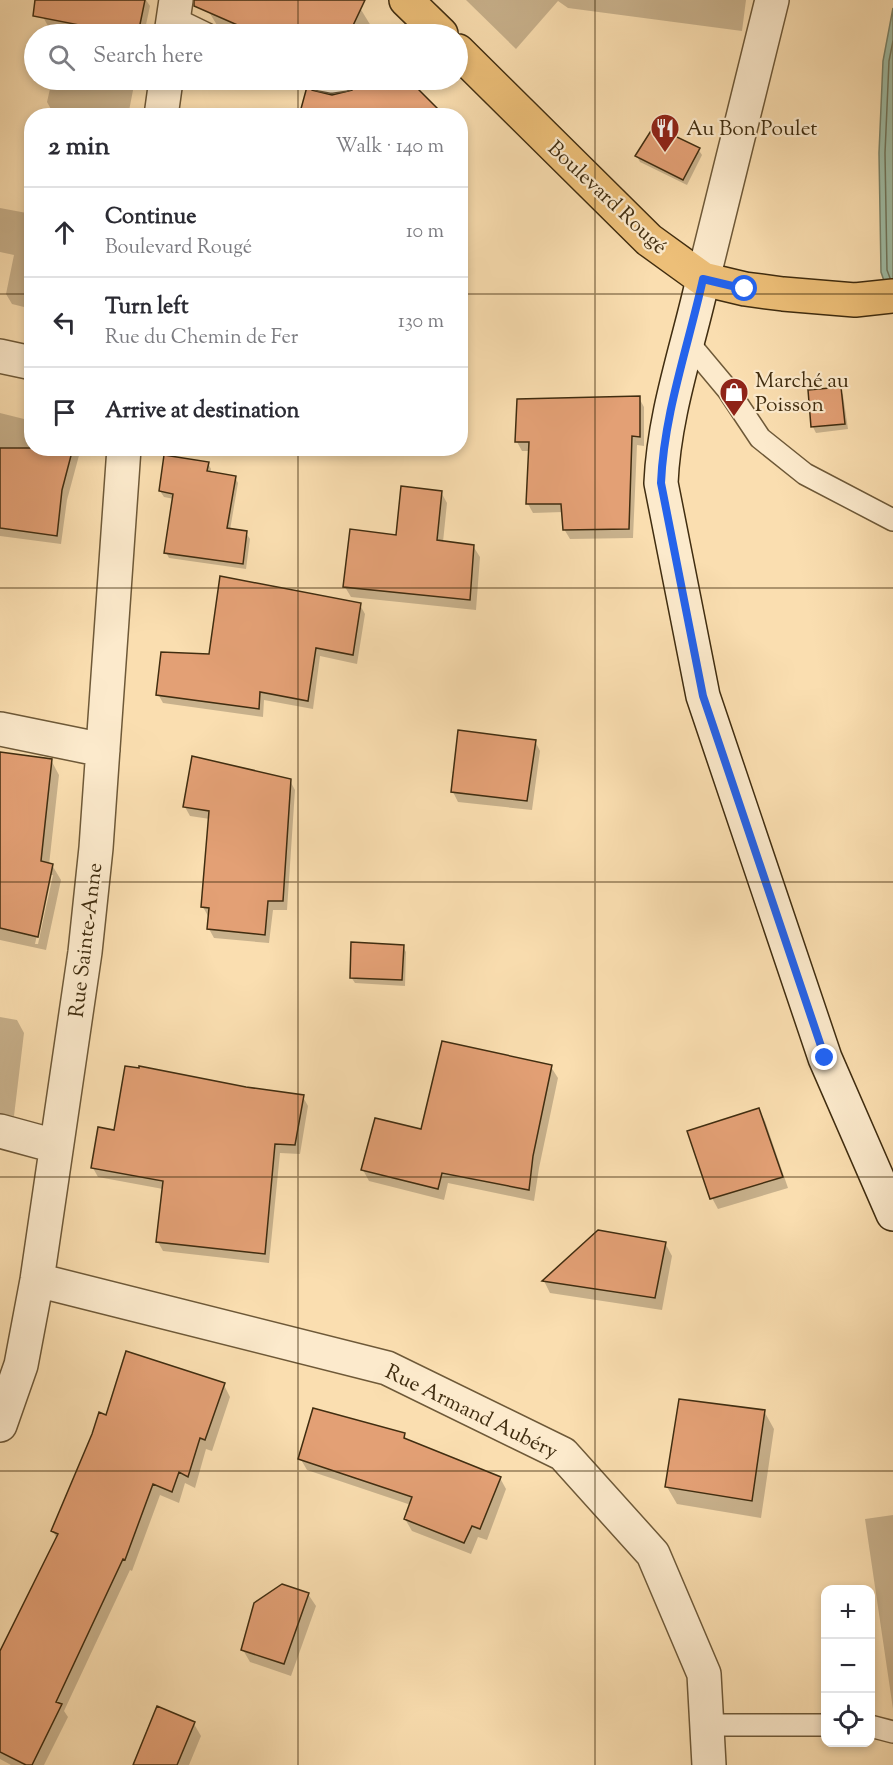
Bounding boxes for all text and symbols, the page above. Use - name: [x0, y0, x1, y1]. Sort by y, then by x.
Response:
- search box: [24, 24, 468, 90]
- icon: search: [45, 41, 78, 74]
- text: Search here: [93, 41, 203, 73]
- restaurant icon: Au Bon Poulet: [649, 112, 681, 154]
- place label: Au Bon Poulet: [686, 115, 818, 145]
- text: 2 min: [48, 129, 110, 166]
- text: Walk · 140 m: [335, 133, 444, 162]
- street label: Boulevard Rougé: [540, 135, 673, 262]
- text: Continue: [105, 202, 196, 234]
- icon: ahead: [48, 216, 81, 249]
- text: 10 m: [406, 218, 444, 247]
- text: Boulevard Rougé: [105, 234, 252, 263]
- route start: [731, 275, 757, 301]
- text: Turn left: [105, 292, 188, 324]
- icon: left: [48, 306, 81, 339]
- text: 130 m: [398, 308, 444, 337]
- text: Rue du Chemin de Fer: [105, 324, 298, 353]
- place label: Marché au Poisson: [755, 367, 849, 421]
- shop icon: Marché au Poisson: [718, 376, 750, 418]
- icon: arrive: [48, 396, 81, 429]
- text: Arrive at destination: [105, 396, 300, 428]
- street label: Rue Sainte-Anne: [63, 861, 111, 1019]
- route end: [811, 1044, 837, 1070]
- street label: Rue Armand Aubéry: [380, 1358, 563, 1468]
- map controls: [821, 1585, 875, 1747]
- button: +: [821, 1585, 875, 1639]
- button: −: [821, 1639, 875, 1693]
- button: locate: [821, 1693, 875, 1747]

